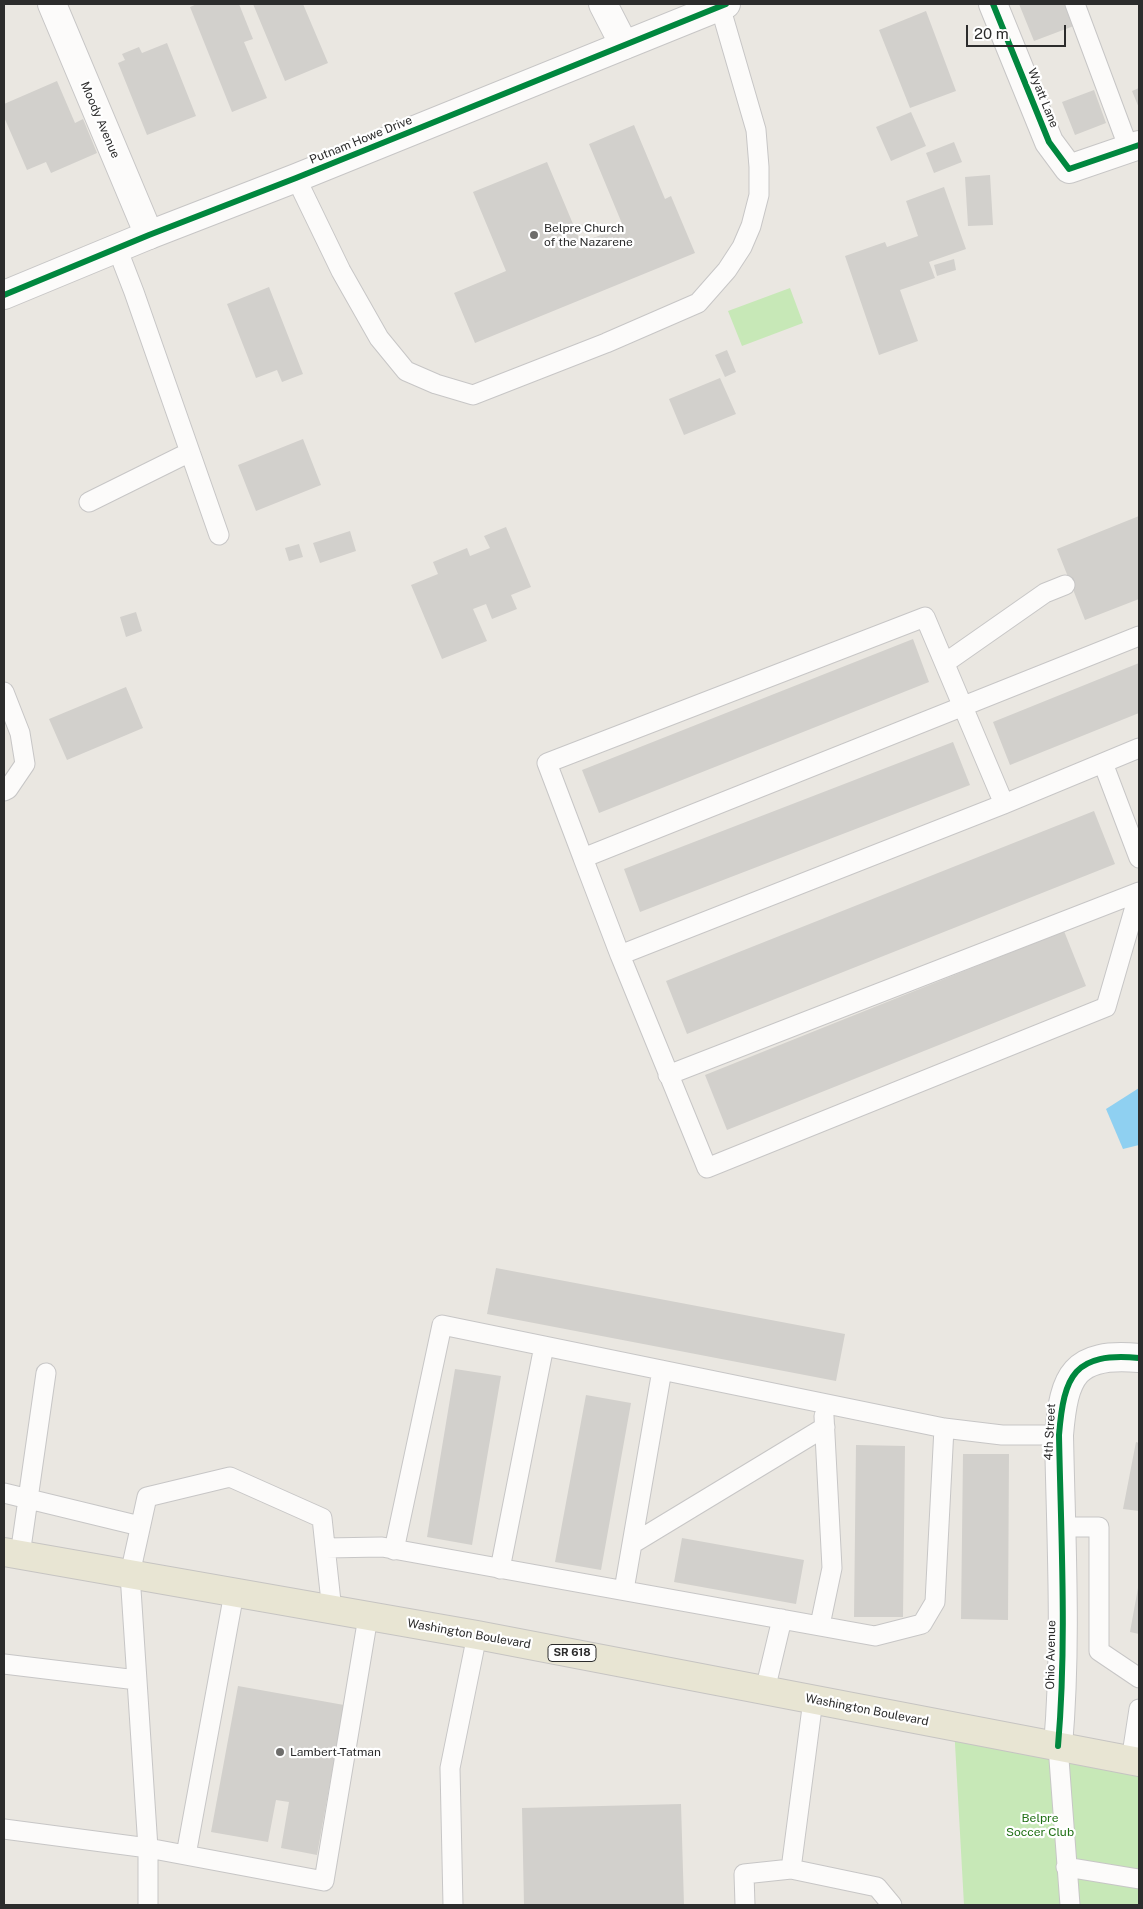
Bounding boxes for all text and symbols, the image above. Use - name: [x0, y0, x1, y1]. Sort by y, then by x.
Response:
- scale bar: [968, 15, 1068, 47]
- text: 20 m: [974, 25, 1009, 42]
- street label: Wyatt Lane: [1025, 66, 1061, 130]
- street label: Moody Avenue: [77, 80, 123, 160]
- street label: Putnam Howe Drive: [308, 113, 414, 167]
- place label: Belpre Church of the Nazarene: [544, 221, 633, 249]
- marker: Belpre Church of the Nazarene: [528, 229, 540, 241]
- street label: 4th Street: [1041, 1403, 1059, 1461]
- street label: Washington Boulevard: [406, 1616, 532, 1652]
- street label: Ohio Avenue: [1043, 1620, 1059, 1690]
- road number: SR 618: [548, 1645, 596, 1662]
- street label: Washington Boulevard: [804, 1691, 930, 1729]
- place label: Lambert-Tatman: [290, 1745, 381, 1759]
- marker: Lambert-Tatman: [274, 1746, 286, 1758]
- park label: Belpre Soccer Club: [1006, 1811, 1074, 1839]

